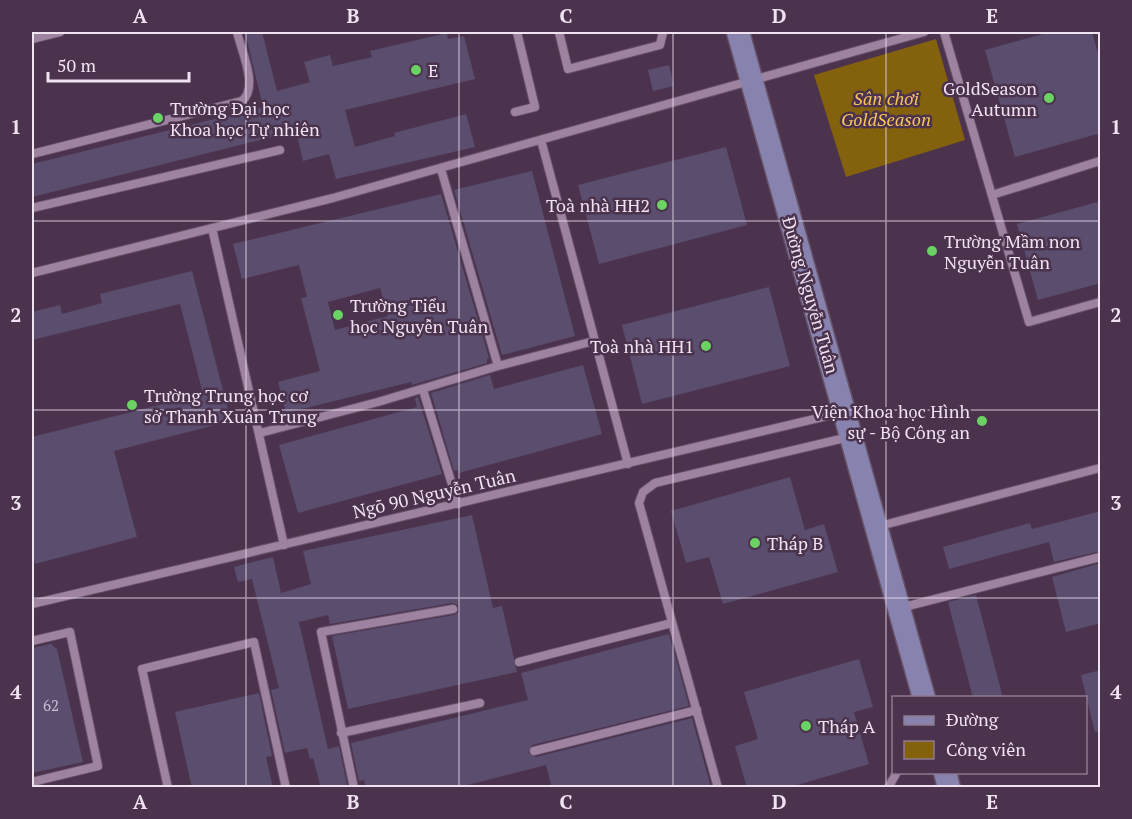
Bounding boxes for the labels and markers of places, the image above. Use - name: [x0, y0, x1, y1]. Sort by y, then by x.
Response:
- place label: E: [428, 58, 438, 82]
- marker: E: [409, 63, 423, 77]
- place label: GoldSeason Autumn: [943, 76, 1037, 121]
- marker: GoldSeason Autumn: [1042, 91, 1056, 105]
- place label: Trường Đại học Khoa học Tự nhiên: [170, 96, 320, 141]
- marker: Trường Đại học Khoa học Tự nhiên: [151, 111, 165, 125]
- place label: Toà nhà HH2: [546, 193, 650, 217]
- marker: Toà nhà HH2: [655, 198, 669, 212]
- place label: Trường Mầm non Nguyễn Tuân: [944, 229, 1080, 274]
- marker: Trường Mầm non Nguyễn Tuân: [925, 244, 939, 258]
- place label: Trường Tiểu học Nguyễn Tuân: [350, 293, 488, 338]
- marker: Trường Tiểu học Nguyễn Tuân: [331, 308, 345, 322]
- place label: Toà nhà HH1: [590, 334, 694, 358]
- marker: Toà nhà HH1: [699, 339, 713, 353]
- place label: Trường Trung học cơ sở Thanh Xuân Trung: [144, 383, 317, 428]
- marker: Trường Trung học cơ sở Thanh Xuân Trung: [125, 398, 139, 412]
- place label: Viện Khoa học Hình sự - Bộ Công an: [811, 399, 970, 444]
- marker: Viện Khoa học Hình sự - Bộ Công an: [975, 414, 989, 428]
- place label: Tháp B: [767, 531, 823, 555]
- marker: Tháp B: [748, 536, 762, 550]
- place label: Tháp A: [818, 714, 876, 738]
- marker: Tháp A: [799, 719, 813, 733]

